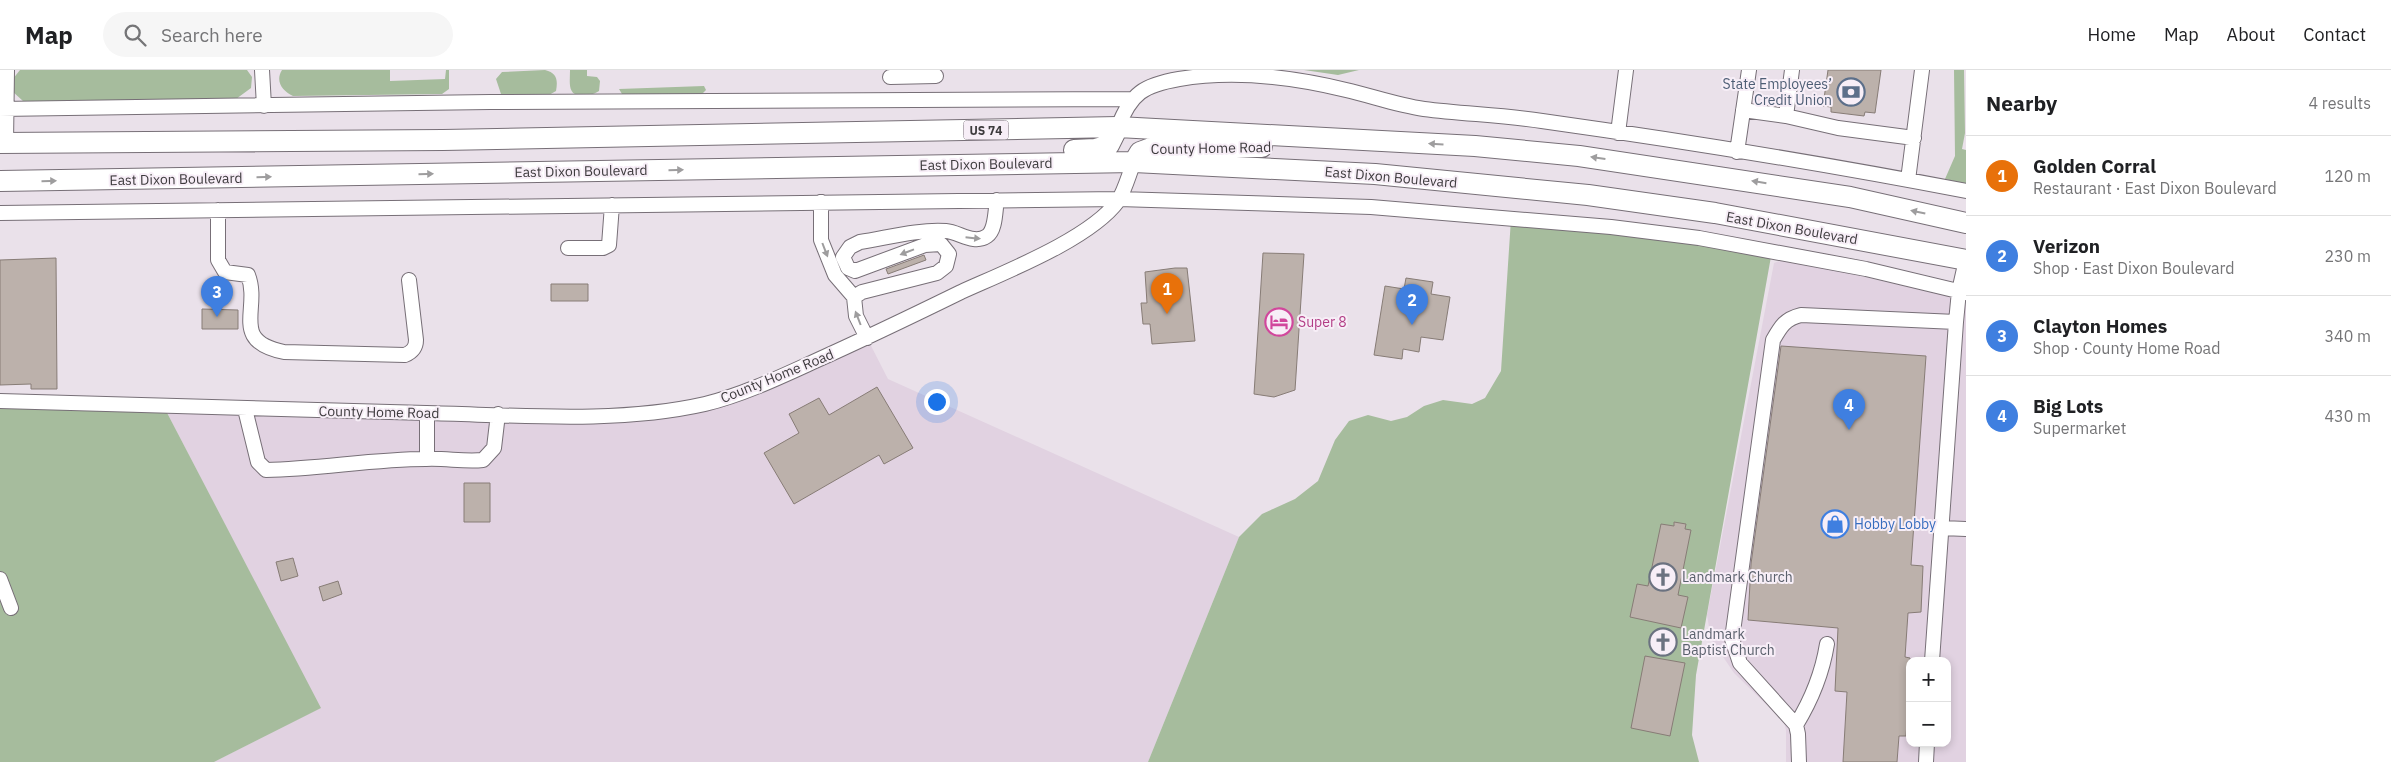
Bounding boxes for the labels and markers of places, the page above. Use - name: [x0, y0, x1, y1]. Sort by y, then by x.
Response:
- place label: State Employees’ Credit Union: [1723, 75, 1832, 109]
- bank icon: State Employees’ Credit Union: [1836, 77, 1866, 107]
- pin: 1: [1151, 273, 1183, 314]
- pin: 3: [201, 276, 233, 317]
- pin: 2: [1396, 284, 1428, 325]
- hotel icon: Super 8: [1264, 307, 1294, 337]
- place label: Super 8: [1298, 313, 1347, 331]
- pin: 4: [1833, 389, 1865, 430]
- shop icon: Hobby Lobby: [1820, 509, 1850, 539]
- place label: Hobby Lobby: [1854, 515, 1936, 533]
- church icon: Landmark Church: [1648, 562, 1678, 592]
- place label: Landmark Church: [1682, 568, 1793, 586]
- place label: Landmark Baptist Church: [1682, 625, 1775, 659]
- church icon: Landmark Baptist Church: [1648, 627, 1678, 657]

